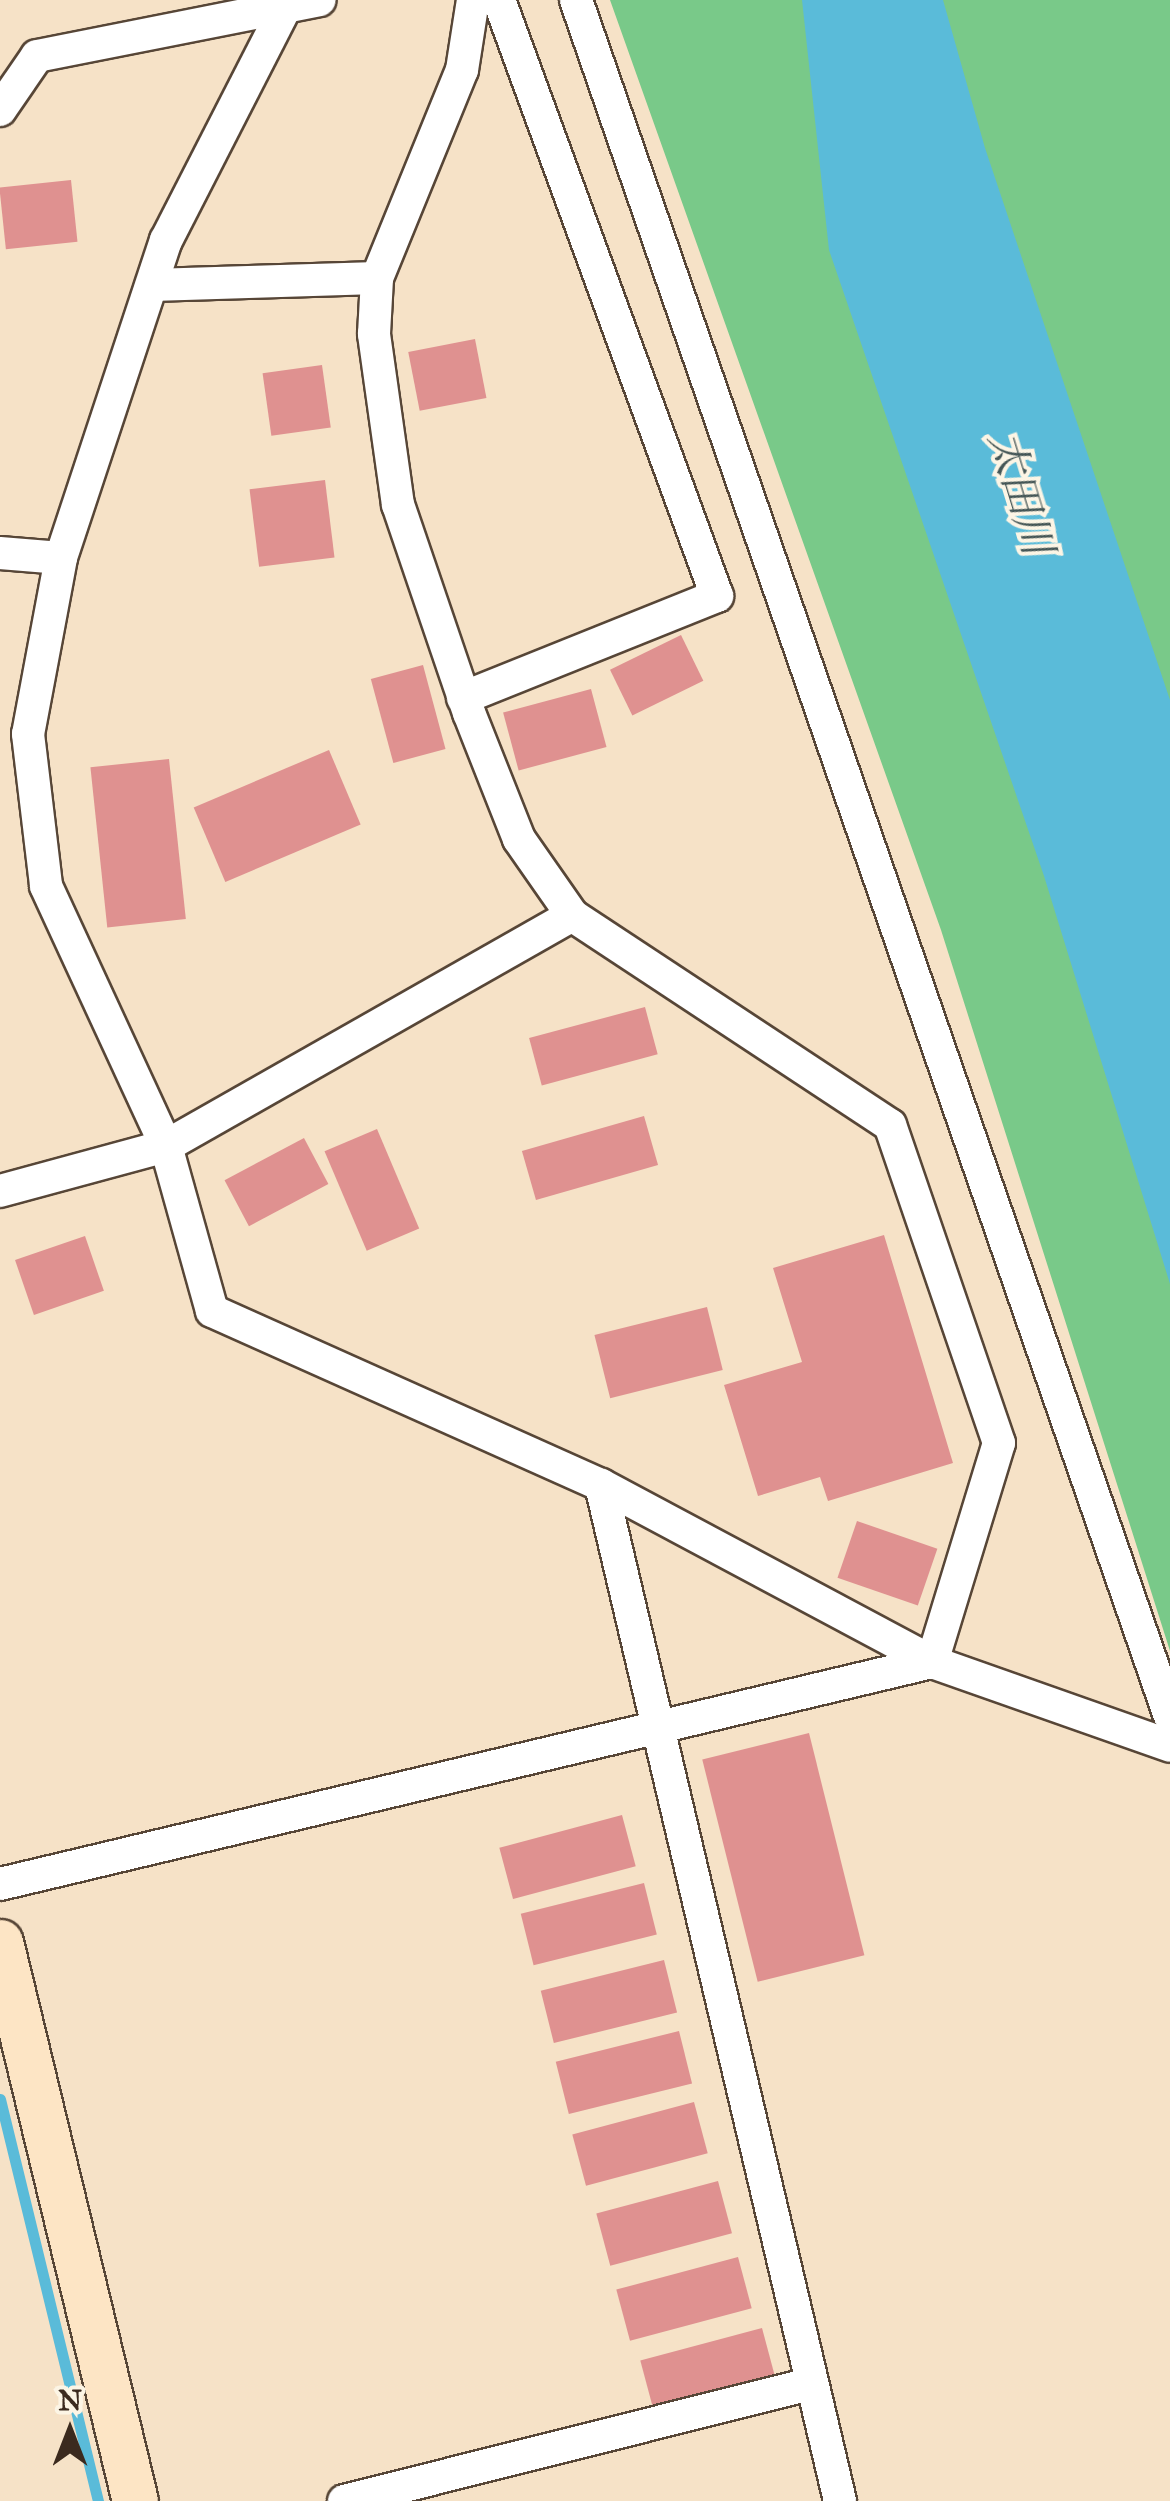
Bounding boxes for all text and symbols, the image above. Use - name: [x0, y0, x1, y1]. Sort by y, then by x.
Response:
- water label: 太田川: [978, 425, 1064, 561]
- north arrow: [20, 2381, 120, 2481]
- text: N: [58, 2383, 82, 2418]

